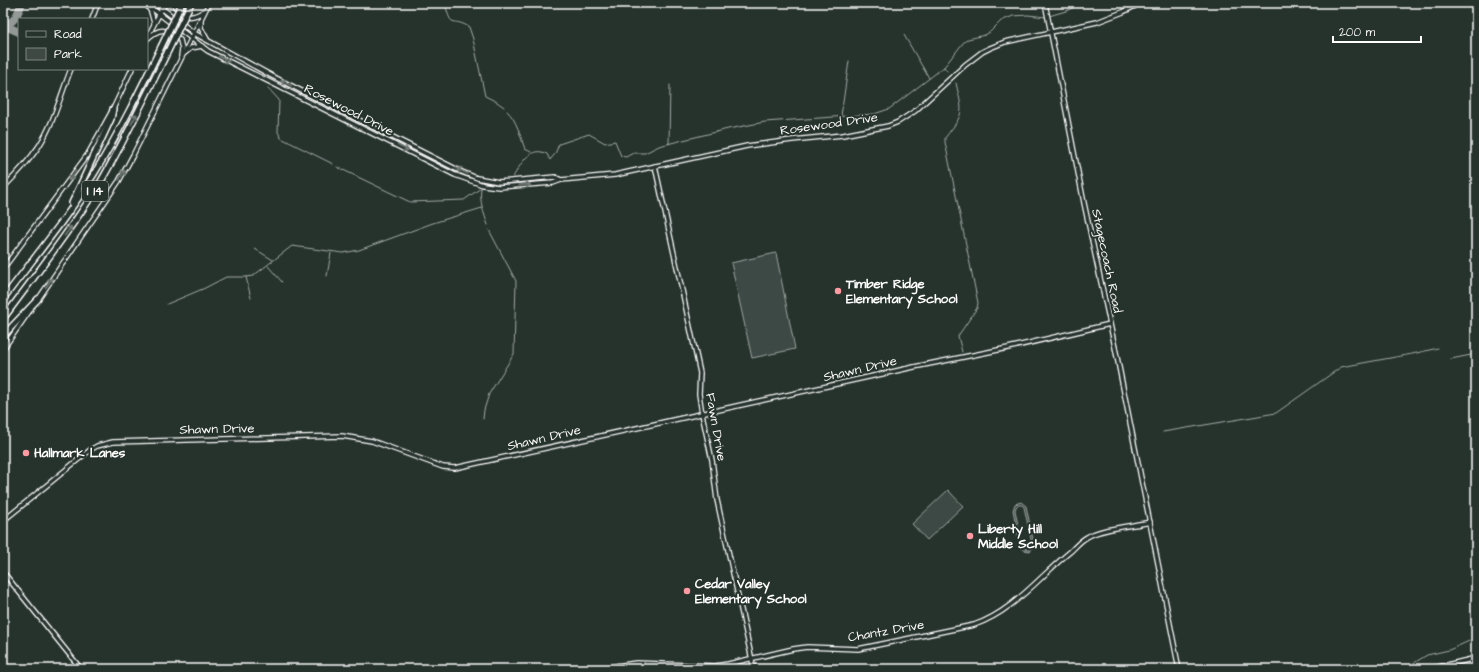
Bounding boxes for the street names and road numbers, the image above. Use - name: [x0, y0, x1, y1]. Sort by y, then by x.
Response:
- street label: Rosewood Drive: [301, 80, 397, 140]
- street label: Rosewood Drive: [779, 108, 879, 140]
- road number: I 14: [82, 181, 108, 201]
- street label: Stagecoach Road: [1086, 207, 1127, 315]
- street label: Shawn Drive: [821, 352, 899, 386]
- street label: Fawn Drive: [701, 391, 731, 463]
- street label: Shawn Drive: [179, 419, 255, 439]
- street label: Shawn Drive: [505, 421, 583, 455]
- street label: Chantz Drive: [847, 615, 925, 647]

